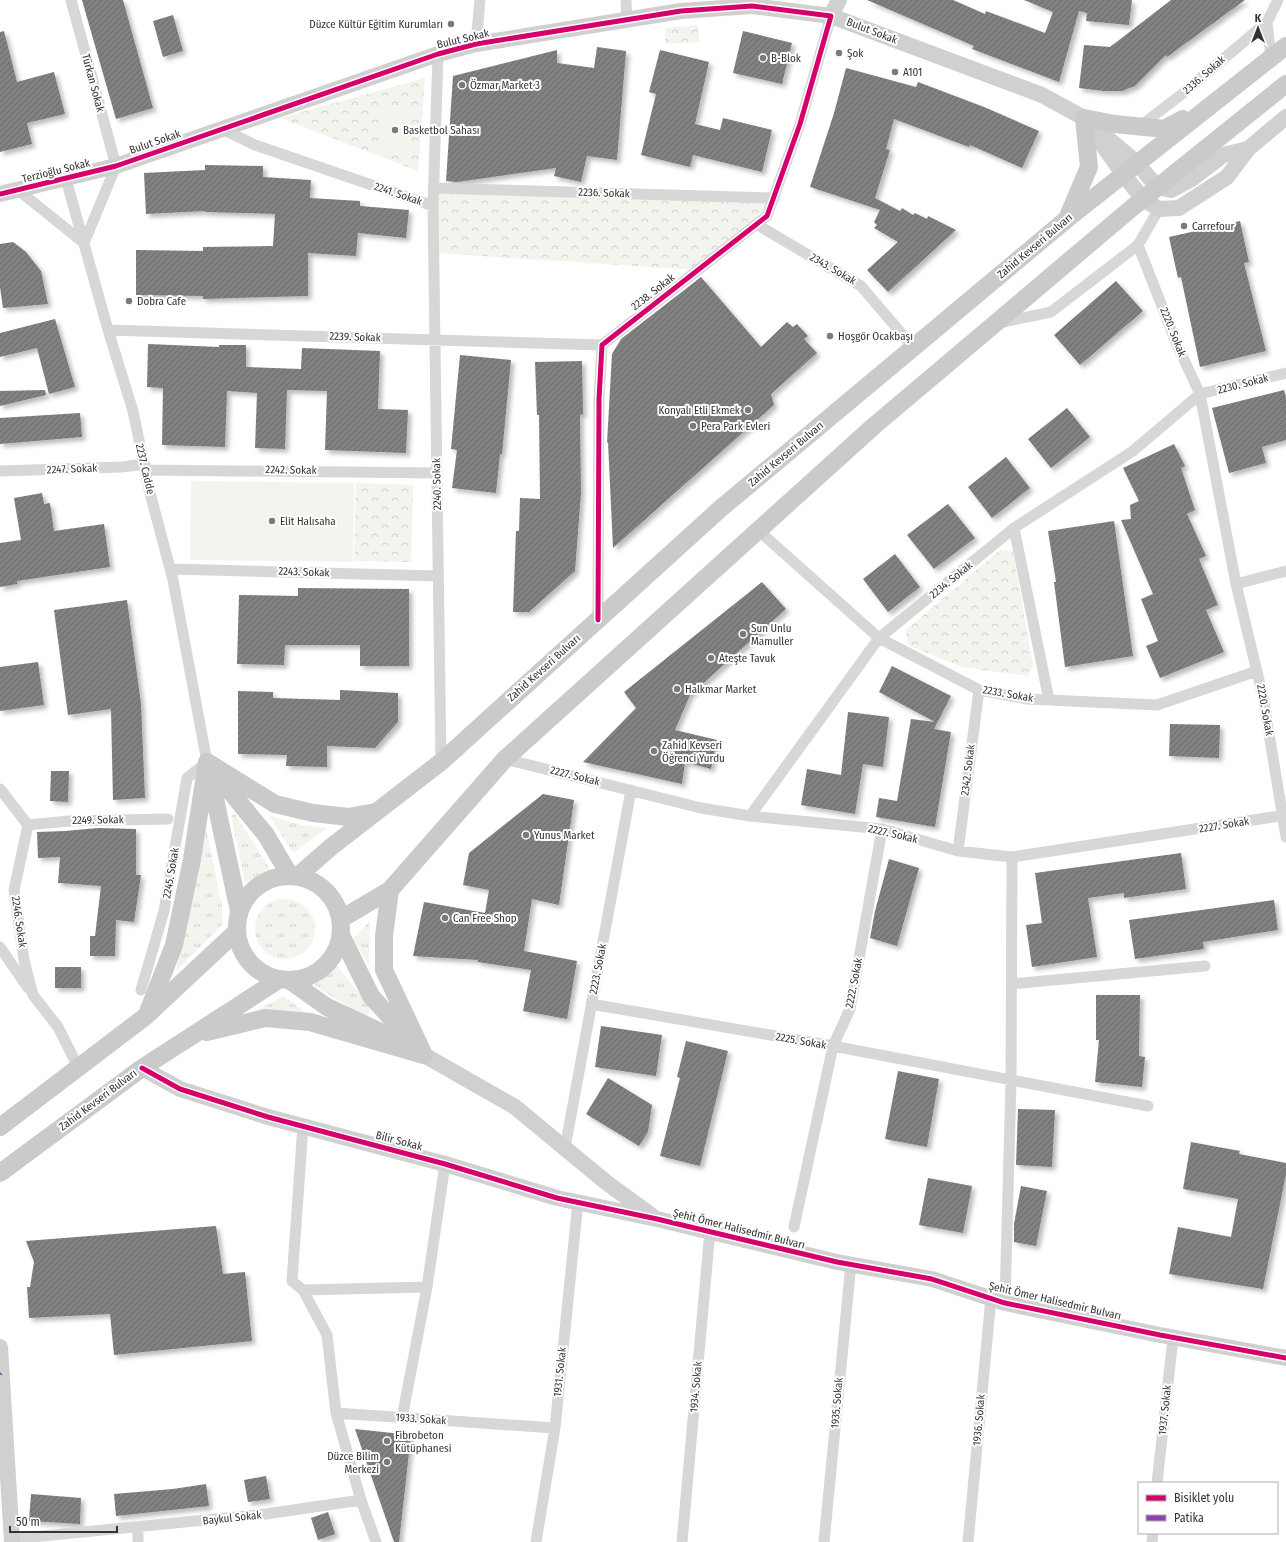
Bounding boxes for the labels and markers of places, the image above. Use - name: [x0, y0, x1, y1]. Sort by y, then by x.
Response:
- place label: Düzce Kültür Eğitim Kurumları: [309, 18, 443, 31]
- marker: Düzce Kültür Eğitim Kurumları: [446, 19, 456, 29]
- place label: Şok: [847, 47, 864, 60]
- marker: Şok: [834, 48, 844, 58]
- place label: B-Blok: [771, 52, 802, 65]
- marker: B-Blok: [758, 53, 768, 63]
- place label: A101: [903, 66, 922, 79]
- marker: A101: [890, 67, 900, 77]
- place label: Özmar Market 3: [470, 79, 540, 92]
- marker: Özmar Market 3: [457, 80, 467, 90]
- place label: Basketbol Sahası: [403, 124, 480, 137]
- marker: Basketbol Sahası: [390, 125, 400, 135]
- place label: Carrefour: [1192, 220, 1234, 233]
- marker: Carrefour: [1179, 221, 1189, 231]
- place label: Dobra Cafe: [137, 295, 186, 308]
- marker: Dobra Cafe: [124, 296, 134, 306]
- place label: Hoşgör Ocakbaşı: [838, 330, 913, 343]
- marker: Hoşgör Ocakbaşı: [825, 331, 835, 341]
- place label: Konyalı Etli Ekmek: [658, 404, 741, 417]
- marker: Konyalı Etli Ekmek: [743, 405, 753, 415]
- place label: Pera Park Evleri: [701, 420, 770, 433]
- marker: Pera Park Evleri: [688, 421, 698, 431]
- place label: Elit Halısaha: [280, 515, 336, 528]
- marker: Elit Halısaha: [267, 516, 277, 526]
- place label: Sun Unlu Mamuller: [751, 622, 794, 648]
- marker: Sun Unlu Mamuller: [738, 629, 748, 639]
- place label: Ateşte Tavuk: [719, 652, 776, 665]
- marker: Ateşte Tavuk: [706, 653, 716, 663]
- place label: Halkmar Market: [685, 683, 757, 696]
- marker: Halkmar Market: [672, 684, 682, 694]
- place label: Zahid Kevseri Öğrenci Yurdu: [662, 739, 725, 765]
- marker: Zahid Kevseri Öğrenci Yurdu: [649, 746, 659, 756]
- place label: Yunus Market: [534, 829, 595, 842]
- marker: Yunus Market: [521, 830, 531, 840]
- place label: Can Free Shop: [453, 912, 517, 925]
- marker: Can Free Shop: [440, 913, 450, 923]
- place label: Fibrobeton Kütüphanesi: [395, 1429, 452, 1455]
- marker: Fibrobeton Kütüphanesi: [382, 1436, 392, 1446]
- place label: Düzce Bilim Merkezi: [327, 1450, 379, 1476]
- marker: Düzce Bilim Merkezi: [382, 1457, 392, 1467]

